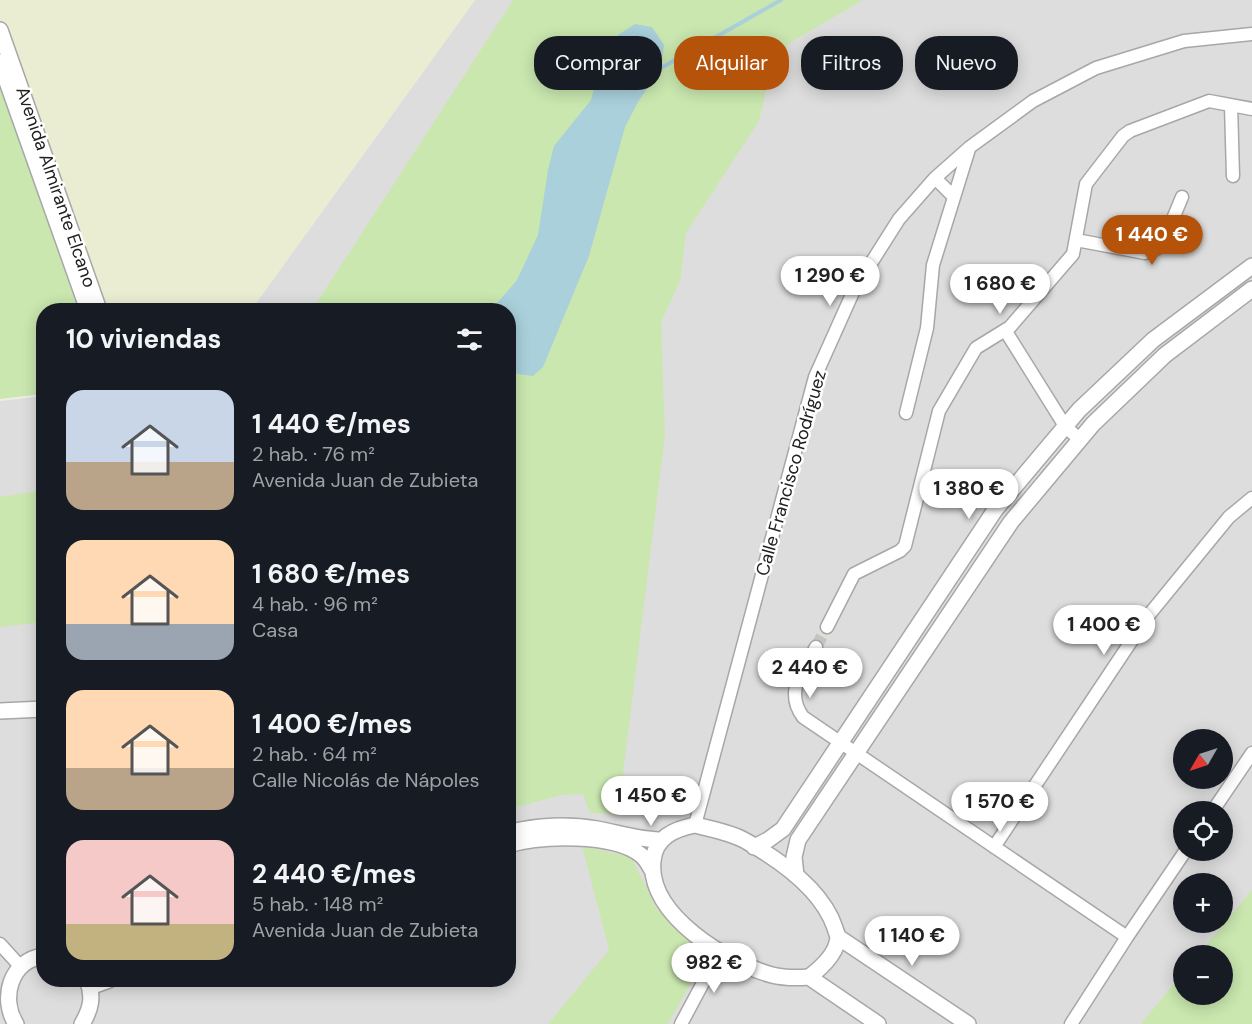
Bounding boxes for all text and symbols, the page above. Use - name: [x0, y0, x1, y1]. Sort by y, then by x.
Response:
- chip: Comprar: [534, 36, 662, 90]
- chip: Alquilar: [674, 36, 789, 90]
- chip: Filtros: [801, 36, 903, 90]
- chip: Nuevo: [915, 36, 1018, 90]
- street label: Avenida Almirante Elcano: [10, 83, 102, 291]
- pin: 1 440 €: [1097, 215, 1207, 266]
- text: 1 440 €: [1116, 221, 1188, 247]
- pin: 1 290 €: [775, 256, 885, 307]
- text: 1 290 €: [795, 262, 865, 288]
- pin: 1 680 €: [945, 264, 1055, 315]
- text: 1 680 €: [964, 270, 1036, 296]
- text: 10 viviendas: [66, 322, 221, 356]
- icon: filters: [453, 323, 486, 356]
- street label: Calle Francisco Rodríguez: [750, 367, 832, 579]
- text: 1 440 €/mes: [252, 407, 411, 441]
- icon: home: [114, 414, 186, 486]
- text: 2 hab. · 76 m²: [252, 441, 375, 467]
- text: Avenida Juan de Zubieta: [252, 467, 478, 493]
- pin: 1 380 €: [914, 469, 1024, 520]
- text: 1 380 €: [933, 475, 1005, 501]
- text: 1 680 €/mes: [252, 557, 410, 591]
- icon: home: [114, 564, 186, 636]
- text: 4 hab. · 96 m²: [252, 591, 378, 617]
- pin: 1 400 €: [1049, 605, 1159, 656]
- text: 1 400 €: [1067, 611, 1141, 637]
- text: Casa: [252, 617, 298, 643]
- pin: 2 440 €: [755, 648, 865, 699]
- text: 2 440 €: [772, 654, 848, 680]
- text: 1 400 €/mes: [252, 707, 412, 741]
- icon: home: [114, 714, 186, 786]
- north arrow: [1173, 729, 1233, 789]
- map controls: [1173, 729, 1233, 1005]
- text: 2 hab. · 64 m²: [252, 741, 377, 767]
- text: Calle Nicolás de Nápoles: [252, 767, 480, 793]
- pin: 1 450 €: [596, 776, 706, 827]
- text: 1 450 €: [615, 782, 687, 808]
- pin: 1 570 €: [945, 782, 1055, 833]
- text: 1 570 €: [965, 788, 1035, 814]
- button: locate: [1173, 801, 1233, 861]
- text: 2 440 €/mes: [252, 857, 416, 891]
- icon: home: [114, 864, 186, 936]
- button: +: [1173, 873, 1233, 933]
- text: 5 hab. · 148 m²: [252, 891, 383, 917]
- pin: 1 140 €: [857, 916, 967, 967]
- text: Avenida Juan de Zubieta: [252, 917, 478, 943]
- text: 1 140 €: [879, 922, 945, 948]
- pin: 982 €: [672, 943, 756, 994]
- button: −: [1173, 945, 1233, 1005]
- text: 982 €: [685, 949, 743, 975]

